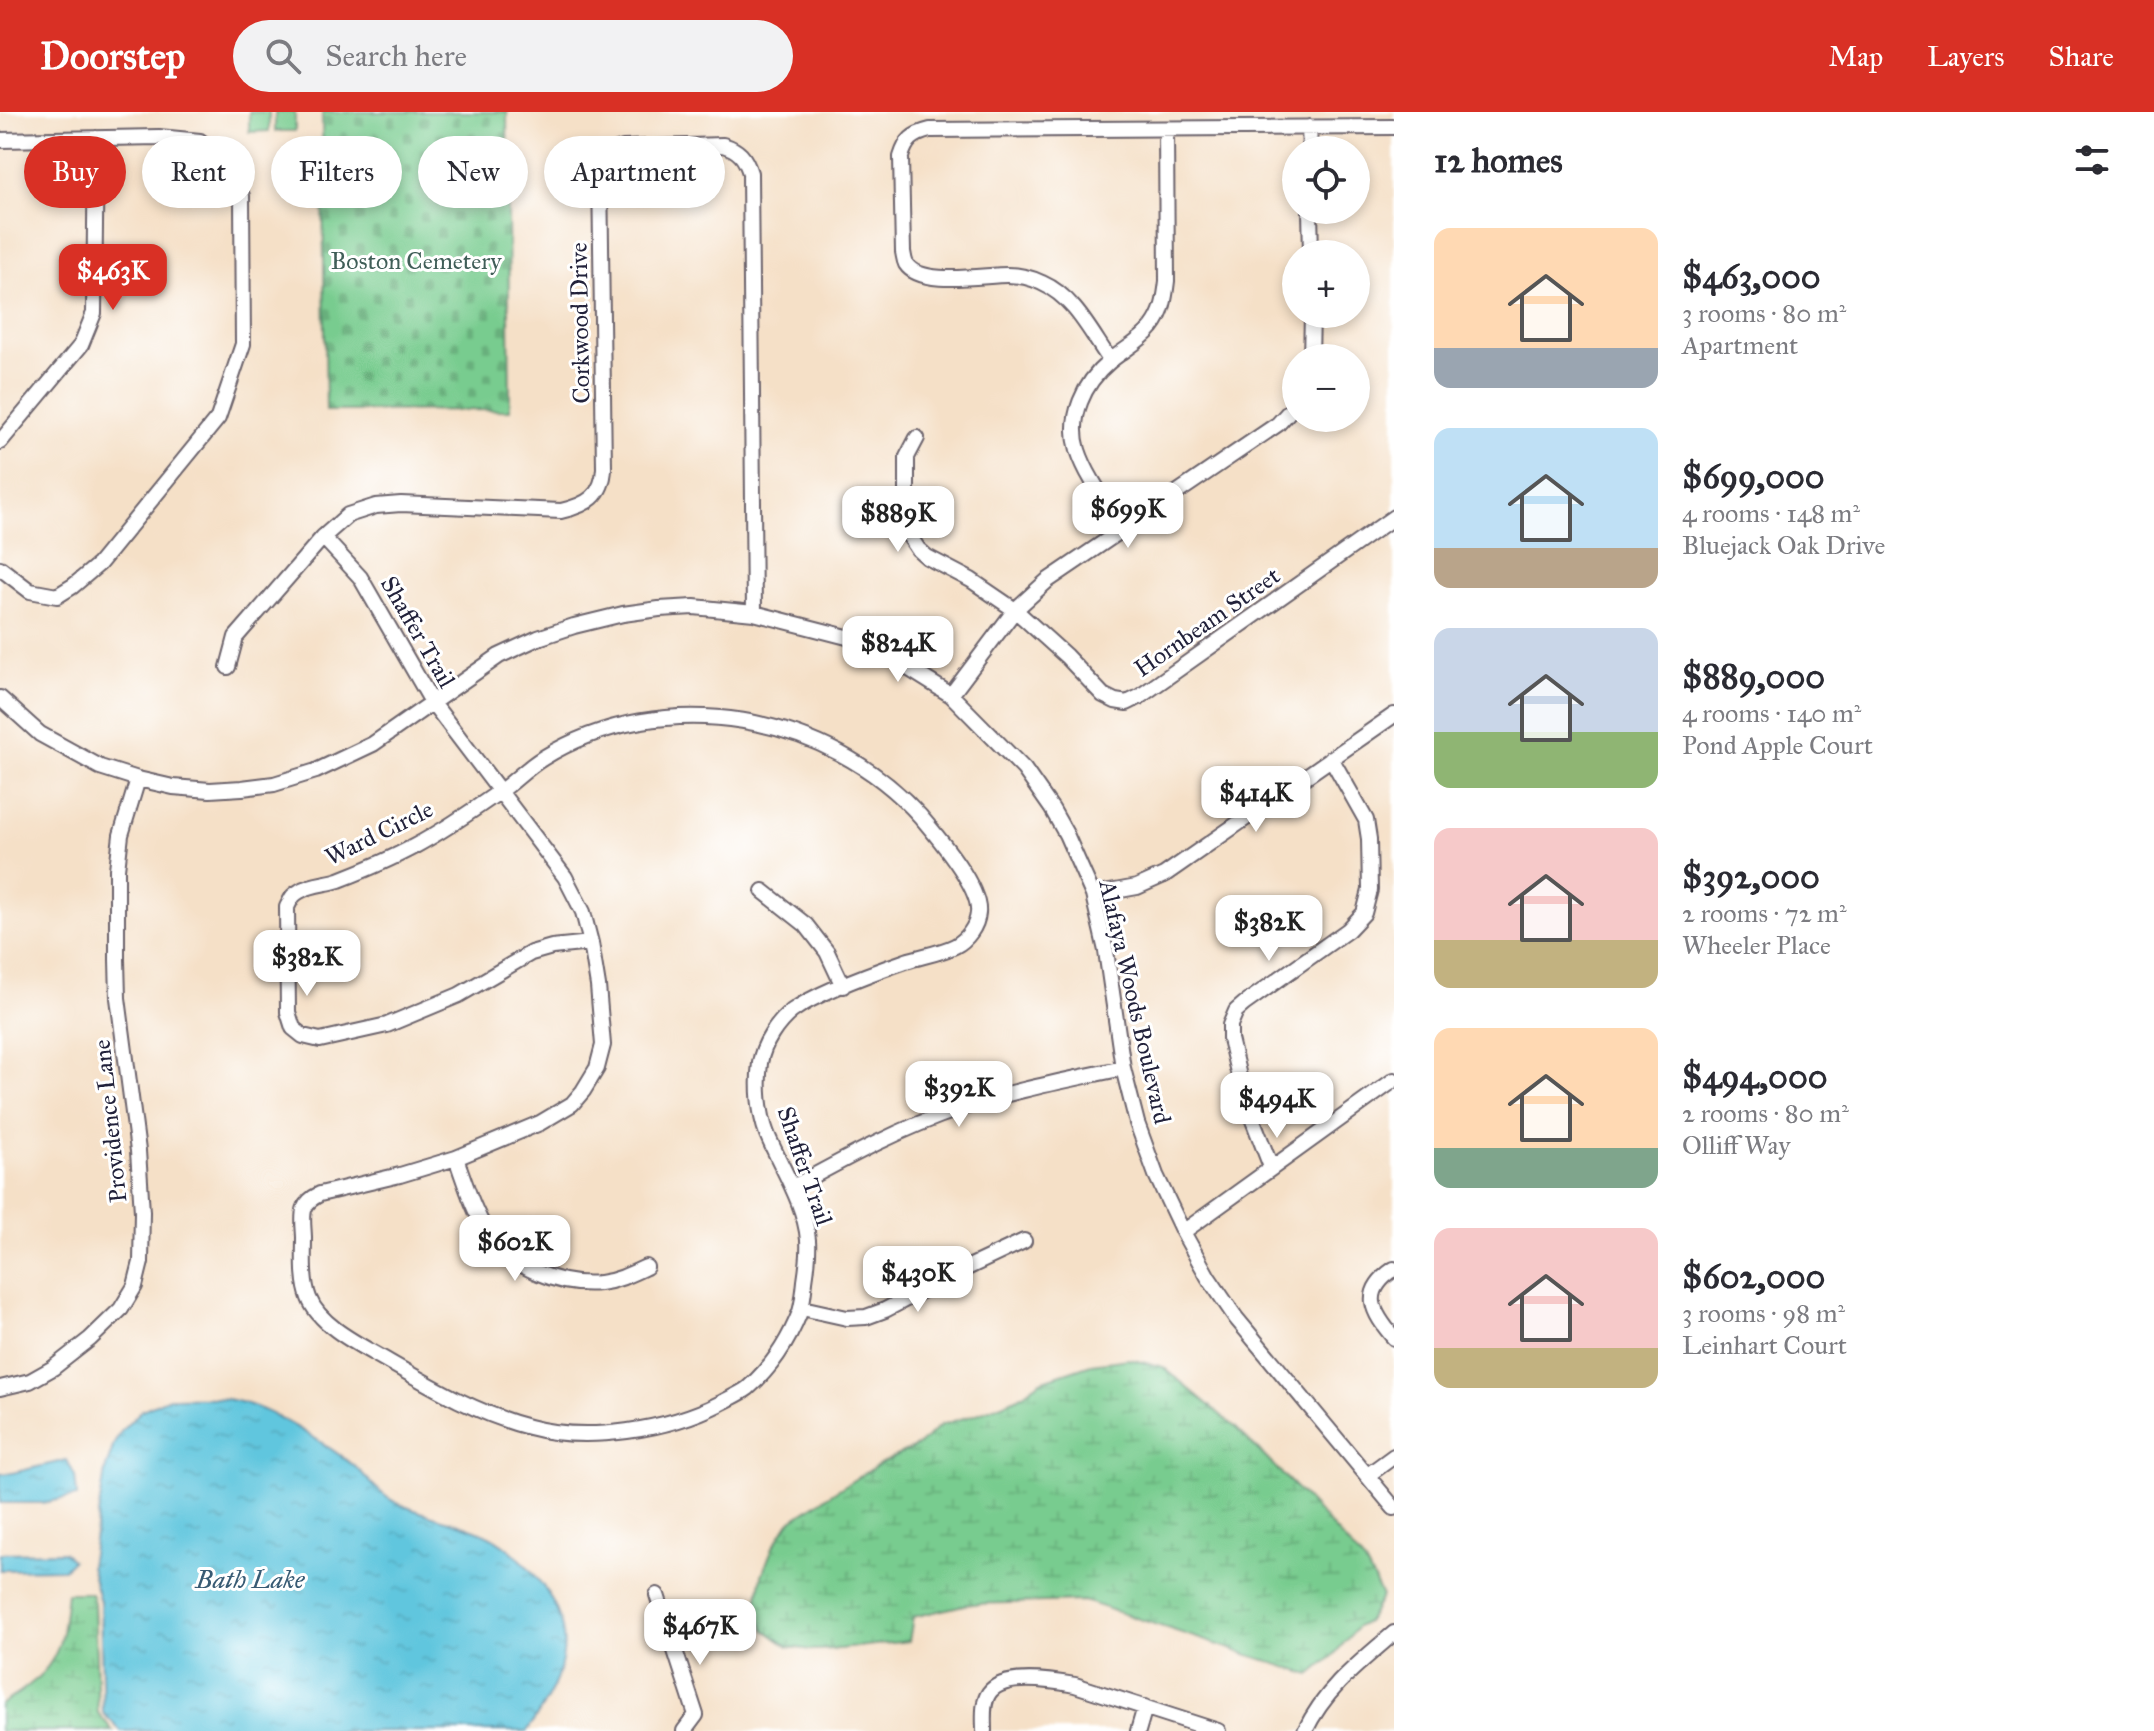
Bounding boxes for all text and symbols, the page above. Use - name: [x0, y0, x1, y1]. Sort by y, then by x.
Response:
- search box: [233, 20, 793, 92]
- text: Doorstep: [40, 33, 185, 79]
- icon: search: [261, 34, 305, 78]
- text: Search here: [325, 38, 467, 74]
- text: Map: [1828, 39, 1883, 74]
- text: Layers: [1927, 39, 2005, 74]
- text: Share: [2049, 39, 2114, 74]
- chip: Buy: [24, 136, 126, 208]
- chip: Rent: [142, 136, 255, 208]
- chip: Filters: [271, 136, 402, 208]
- chip: New: [418, 136, 528, 208]
- chip: Apartment: [544, 136, 725, 208]
- map controls: [1282, 136, 1370, 432]
- button: locate: [1282, 136, 1370, 224]
- icon: filters: [2070, 138, 2114, 182]
- text: 12 homes: [1434, 140, 1563, 181]
- button: +: [1282, 240, 1370, 328]
- street label: Corkwood Drive: [564, 242, 596, 404]
- pin: $463K: [57, 244, 169, 312]
- park label: Boston Cemetery: [330, 246, 502, 276]
- text: $463K: [77, 254, 149, 286]
- text: $463,000: [1682, 256, 1821, 297]
- icon: home: [1498, 260, 1594, 356]
- text: 3 rooms · 80 m²: [1682, 297, 1846, 329]
- text: Apartment: [1682, 329, 1798, 361]
- button: −: [1282, 344, 1370, 432]
- text: $699,000: [1682, 456, 1825, 497]
- icon: home: [1498, 460, 1594, 556]
- pin: $699K: [1072, 482, 1184, 550]
- pin: $889K: [842, 486, 954, 554]
- text: $699K: [1090, 492, 1166, 524]
- text: $889K: [860, 496, 936, 528]
- text: 4 rooms · 148 m²: [1682, 497, 1860, 529]
- text: Bluejack Oak Drive: [1682, 529, 1885, 561]
- street label: Hornbeam Street: [1128, 560, 1286, 683]
- street label: Shaffer Trail: [374, 571, 462, 694]
- pin: $824K: [842, 616, 954, 684]
- text: $824K: [860, 626, 936, 658]
- text: $889,000: [1682, 656, 1825, 697]
- icon: home: [1498, 660, 1594, 756]
- text: 4 rooms · 140 m²: [1682, 697, 1861, 729]
- text: Pond Apple Court: [1682, 729, 1873, 761]
- pin: $414K: [1200, 766, 1312, 834]
- text: $414K: [1219, 776, 1293, 808]
- street label: Ward Circle: [320, 794, 438, 872]
- text: $392,000: [1682, 856, 1820, 897]
- icon: home: [1498, 860, 1594, 956]
- street label: Alafaya Woods Boulevard: [1092, 876, 1178, 1127]
- pin: $382K: [1213, 895, 1325, 963]
- text: 2 rooms · 72 m²: [1682, 897, 1846, 929]
- text: $382K: [1233, 905, 1305, 937]
- text: Wheeler Place: [1682, 929, 1831, 961]
- pin: $382K: [251, 930, 363, 998]
- text: $382K: [271, 940, 343, 972]
- street label: Providence Lane: [87, 1038, 133, 1204]
- text: $494,000: [1682, 1056, 1827, 1097]
- icon: home: [1498, 1060, 1594, 1156]
- pin: $392K: [903, 1061, 1015, 1129]
- text: $392K: [923, 1071, 995, 1103]
- pin: $494K: [1221, 1072, 1333, 1140]
- text: $494K: [1239, 1082, 1315, 1114]
- text: 2 rooms · 80 m²: [1682, 1097, 1849, 1129]
- street label: Shaffer Trail: [771, 1103, 840, 1230]
- text: Olliff Way: [1682, 1129, 1790, 1161]
- pin: $602K: [459, 1215, 571, 1283]
- text: $602K: [477, 1225, 553, 1257]
- pin: $430K: [862, 1246, 974, 1314]
- text: $430K: [881, 1256, 955, 1288]
- text: $602,000: [1682, 1256, 1825, 1297]
- icon: home: [1498, 1260, 1594, 1356]
- text: 3 rooms · 98 m²: [1682, 1297, 1845, 1329]
- text: Leinhart Court: [1682, 1329, 1847, 1361]
- water label: Bath Lake: [194, 1563, 306, 1595]
- pin: $467K: [644, 1599, 756, 1667]
- text: $467K: [662, 1609, 738, 1641]

